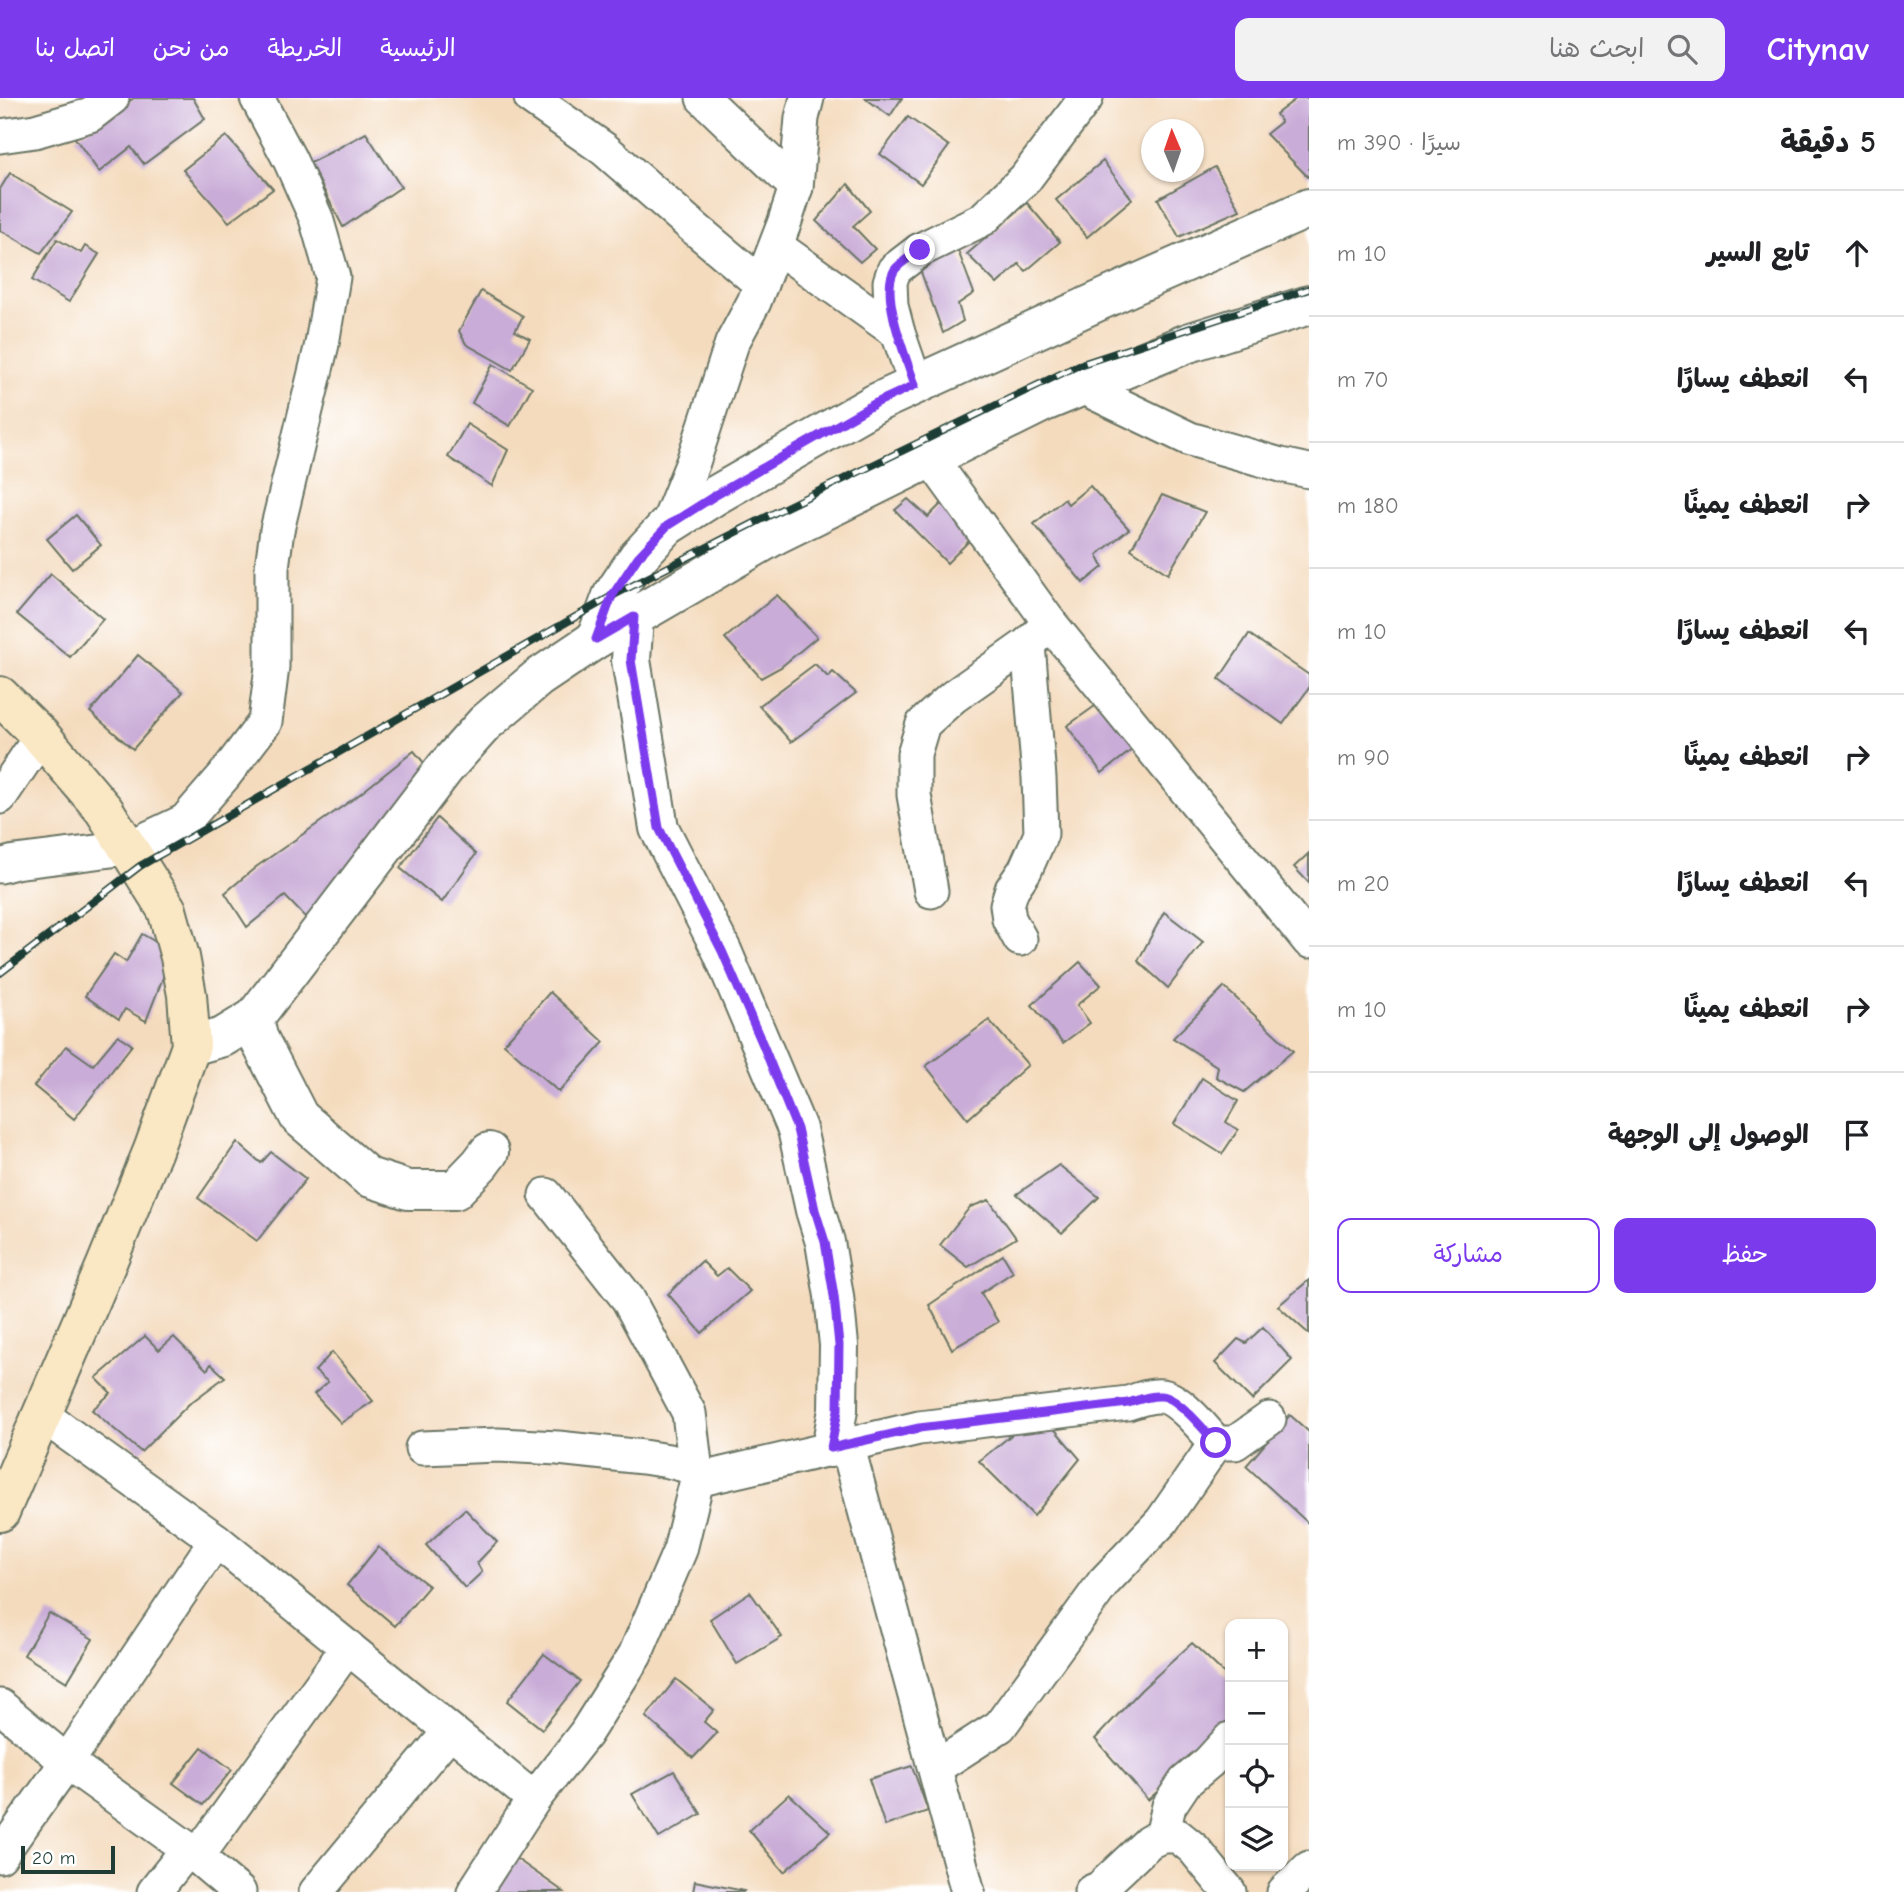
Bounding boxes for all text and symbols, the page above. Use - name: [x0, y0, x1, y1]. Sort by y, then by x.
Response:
- search box: [1235, 18, 1725, 81]
- icon: search: [1663, 30, 1701, 68]
- text: Citynav: [1767, 30, 1869, 68]
- text: اتصل بنا: [35, 34, 115, 62]
- text: من نحن: [153, 34, 229, 62]
- text: الخريطة: [267, 34, 342, 62]
- text: الرئيسية: [380, 34, 456, 62]
- text: ابحث هنا: [1549, 34, 1645, 64]
- north arrow: [1141, 119, 1204, 182]
- text: 5 دقيقة: [1780, 125, 1876, 160]
- text: سيرًا · 390 m: [1337, 129, 1461, 156]
- route end: [904, 234, 935, 265]
- icon: ahead: [1838, 234, 1876, 272]
- text: تابع السير: [1707, 238, 1809, 268]
- text: 10 m: [1337, 240, 1387, 267]
- icon: left: [1838, 360, 1876, 398]
- text: انعطف يسارًا: [1677, 364, 1809, 394]
- text: 70 m: [1337, 366, 1389, 393]
- icon: right: [1838, 486, 1876, 524]
- text: انعطف يمينًا: [1684, 490, 1809, 520]
- text: 180 m: [1337, 492, 1399, 519]
- icon: left: [1838, 612, 1876, 650]
- text: انعطف يسارًا: [1677, 616, 1809, 646]
- text: 10 m: [1337, 618, 1387, 645]
- icon: right: [1838, 738, 1876, 776]
- text: انعطف يمينًا: [1684, 742, 1809, 772]
- text: 90 m: [1337, 744, 1390, 771]
- icon: left: [1838, 864, 1876, 902]
- text: انعطف يسارًا: [1677, 868, 1809, 898]
- text: 20 m: [1337, 870, 1390, 897]
- icon: right: [1838, 990, 1876, 1028]
- text: انعطف يمينًا: [1684, 994, 1809, 1024]
- text: 10 m: [1337, 996, 1387, 1023]
- icon: arrive: [1838, 1116, 1876, 1154]
- text: الوصول إلى الوجهة: [1608, 1120, 1809, 1150]
- button: مشاركة: [1337, 1218, 1600, 1293]
- button: حفظ: [1614, 1218, 1876, 1293]
- route start: [1200, 1427, 1231, 1458]
- map controls: [1225, 1619, 1288, 1871]
- button: +: [1225, 1619, 1288, 1682]
- button: −: [1225, 1682, 1288, 1745]
- button: locate: [1225, 1745, 1288, 1808]
- button: layers: [1225, 1808, 1288, 1871]
- scale bar: [21, 1843, 116, 1875]
- text: 20 m: [32, 1847, 76, 1869]

